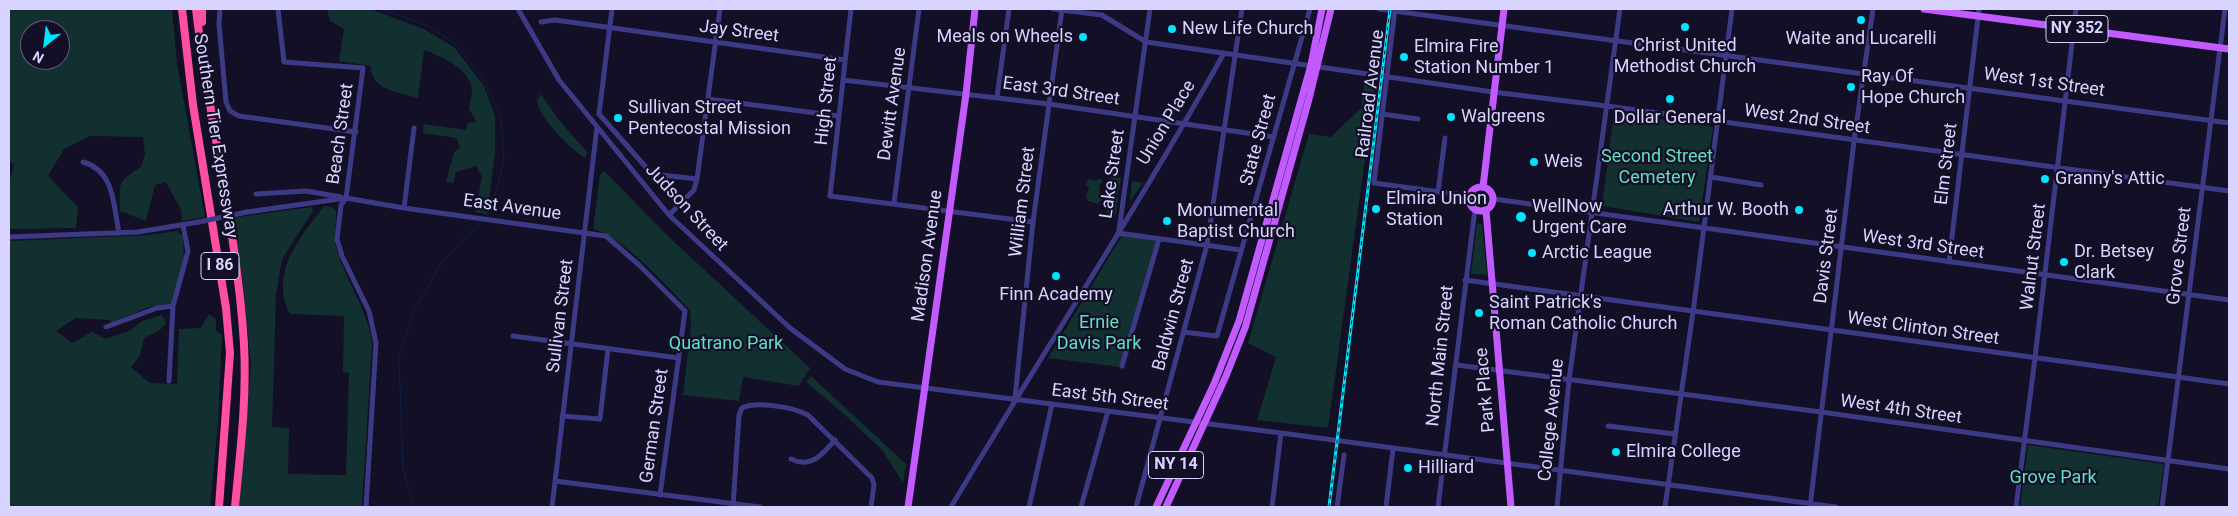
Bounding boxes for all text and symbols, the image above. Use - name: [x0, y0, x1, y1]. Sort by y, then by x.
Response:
- marker: Waite and Lucarelli: [1855, 14, 1867, 26]
- road number: NY 352: [2046, 15, 2108, 42]
- street label: Jay Street: [698, 16, 780, 48]
- place label: New Life Church: [1182, 18, 1313, 40]
- north arrow: [20, 20, 70, 70]
- marker: Christ United Methodist Church: [1679, 21, 1691, 33]
- marker: New Life Church: [1166, 23, 1178, 35]
- place label: Meals on Wheels: [937, 26, 1073, 48]
- place label: Waite and Lucarelli: [1785, 28, 1937, 50]
- street label: Railroad Avenue: [1352, 29, 1390, 159]
- marker: Meals on Wheels: [1077, 31, 1089, 43]
- street label: Southern Tier Expressway: [188, 32, 242, 240]
- place label: Christ United Methodist Church: [1614, 35, 1756, 78]
- place label: Elmira Fire Station Number 1: [1414, 36, 1554, 78]
- street label: Dewitt Avenue: [874, 46, 912, 162]
- text: N: [30, 48, 46, 67]
- marker: Elmira Fire Station Number 1: [1398, 51, 1410, 63]
- street label: High Street: [812, 56, 842, 146]
- street label: West 1st Street: [1982, 64, 2106, 102]
- place label: Ray Of Hope Church: [1861, 66, 1965, 108]
- street label: East 3rd Street: [1001, 73, 1121, 111]
- street label: Union Place: [1133, 77, 1201, 169]
- marker: Ray Of Hope Church: [1845, 81, 1857, 93]
- street label: Beach Street: [323, 82, 359, 186]
- street label: State Street: [1236, 92, 1282, 188]
- marker: Dollar General: [1664, 93, 1676, 105]
- place label: Sullivan Street Pentecostal Mission: [628, 97, 791, 140]
- street label: West 2nd Street: [1743, 100, 1871, 140]
- place label: Walgreens: [1461, 106, 1545, 128]
- place label: Dollar General: [1614, 107, 1726, 129]
- marker: Walgreens: [1445, 111, 1457, 123]
- marker: Sullivan Street Pentecostal Mission: [612, 112, 624, 124]
- street label: Elm Street: [1931, 122, 1963, 206]
- street label: Lake Street: [1096, 128, 1130, 220]
- street label: William Street: [1006, 146, 1040, 258]
- park label: Second Street Cemetery: [1601, 146, 1713, 188]
- place label: Weis: [1544, 151, 1583, 173]
- marker: Weis: [1528, 156, 1540, 168]
- street label: Judson Street: [640, 160, 732, 256]
- place label: Granny's Attic: [2055, 168, 2165, 190]
- marker: Granny's Attic: [2039, 173, 2051, 185]
- place label: Elmira Union Station: [1386, 188, 1487, 230]
- street label: Madison Avenue: [908, 189, 948, 323]
- street label: East Avenue: [462, 190, 562, 226]
- place label: WellNow Urgent Care: [1532, 196, 1627, 238]
- place label: Arthur W. Booth: [1663, 199, 1789, 221]
- place label: Monumental Baptist Church: [1177, 200, 1295, 242]
- street label: Walnut Street: [2017, 202, 2051, 312]
- marker: Elmira Union Station: [1370, 203, 1382, 215]
- marker: Arthur W. Booth: [1793, 204, 1805, 216]
- street label: Grove Street: [2163, 206, 2197, 306]
- street label: Davis Street: [1810, 207, 1844, 305]
- marker: WellNow Urgent Care: [1514, 210, 1528, 224]
- marker: Monumental Baptist Church: [1161, 215, 1173, 227]
- street label: West 3rd Street: [1861, 226, 1985, 264]
- place label: Dr. Betsey Clark: [2074, 241, 2154, 284]
- place label: Arctic League: [1542, 242, 1652, 264]
- marker: Arctic League: [1526, 247, 1538, 259]
- road number: I 86: [201, 252, 239, 280]
- marker: Dr. Betsey Clark: [2058, 256, 2070, 268]
- street label: Baldwin Street: [1149, 257, 1199, 373]
- street label: Sullivan Street: [543, 258, 579, 374]
- marker: Finn Academy: [1050, 270, 1062, 282]
- place label: Finn Academy: [999, 284, 1113, 306]
- street label: North Main Street: [1423, 284, 1459, 428]
- place label: Saint Patrick's Roman Catholic Church: [1489, 292, 1677, 334]
- marker: Saint Patrick's Roman Catholic Church: [1473, 307, 1485, 319]
- street label: West Clinton Street: [1846, 308, 2000, 350]
- park label: Ernie Davis Park: [1057, 312, 1141, 354]
- park label: Quatrano Park: [669, 333, 783, 355]
- street label: Park Place: [1472, 347, 1500, 433]
- street label: College Avenue: [1535, 358, 1569, 482]
- street label: German Street: [636, 367, 674, 485]
- street label: East 5th Street: [1050, 380, 1170, 416]
- street label: West 4th Street: [1839, 391, 1963, 429]
- place label: Elmira College: [1626, 441, 1741, 463]
- marker: Elmira College: [1610, 446, 1622, 458]
- road number: NY 14: [1148, 452, 1204, 478]
- place label: Hilliard: [1418, 457, 1474, 479]
- marker: Hilliard: [1402, 462, 1414, 474]
- park label: Grove Park: [2009, 467, 2097, 489]

